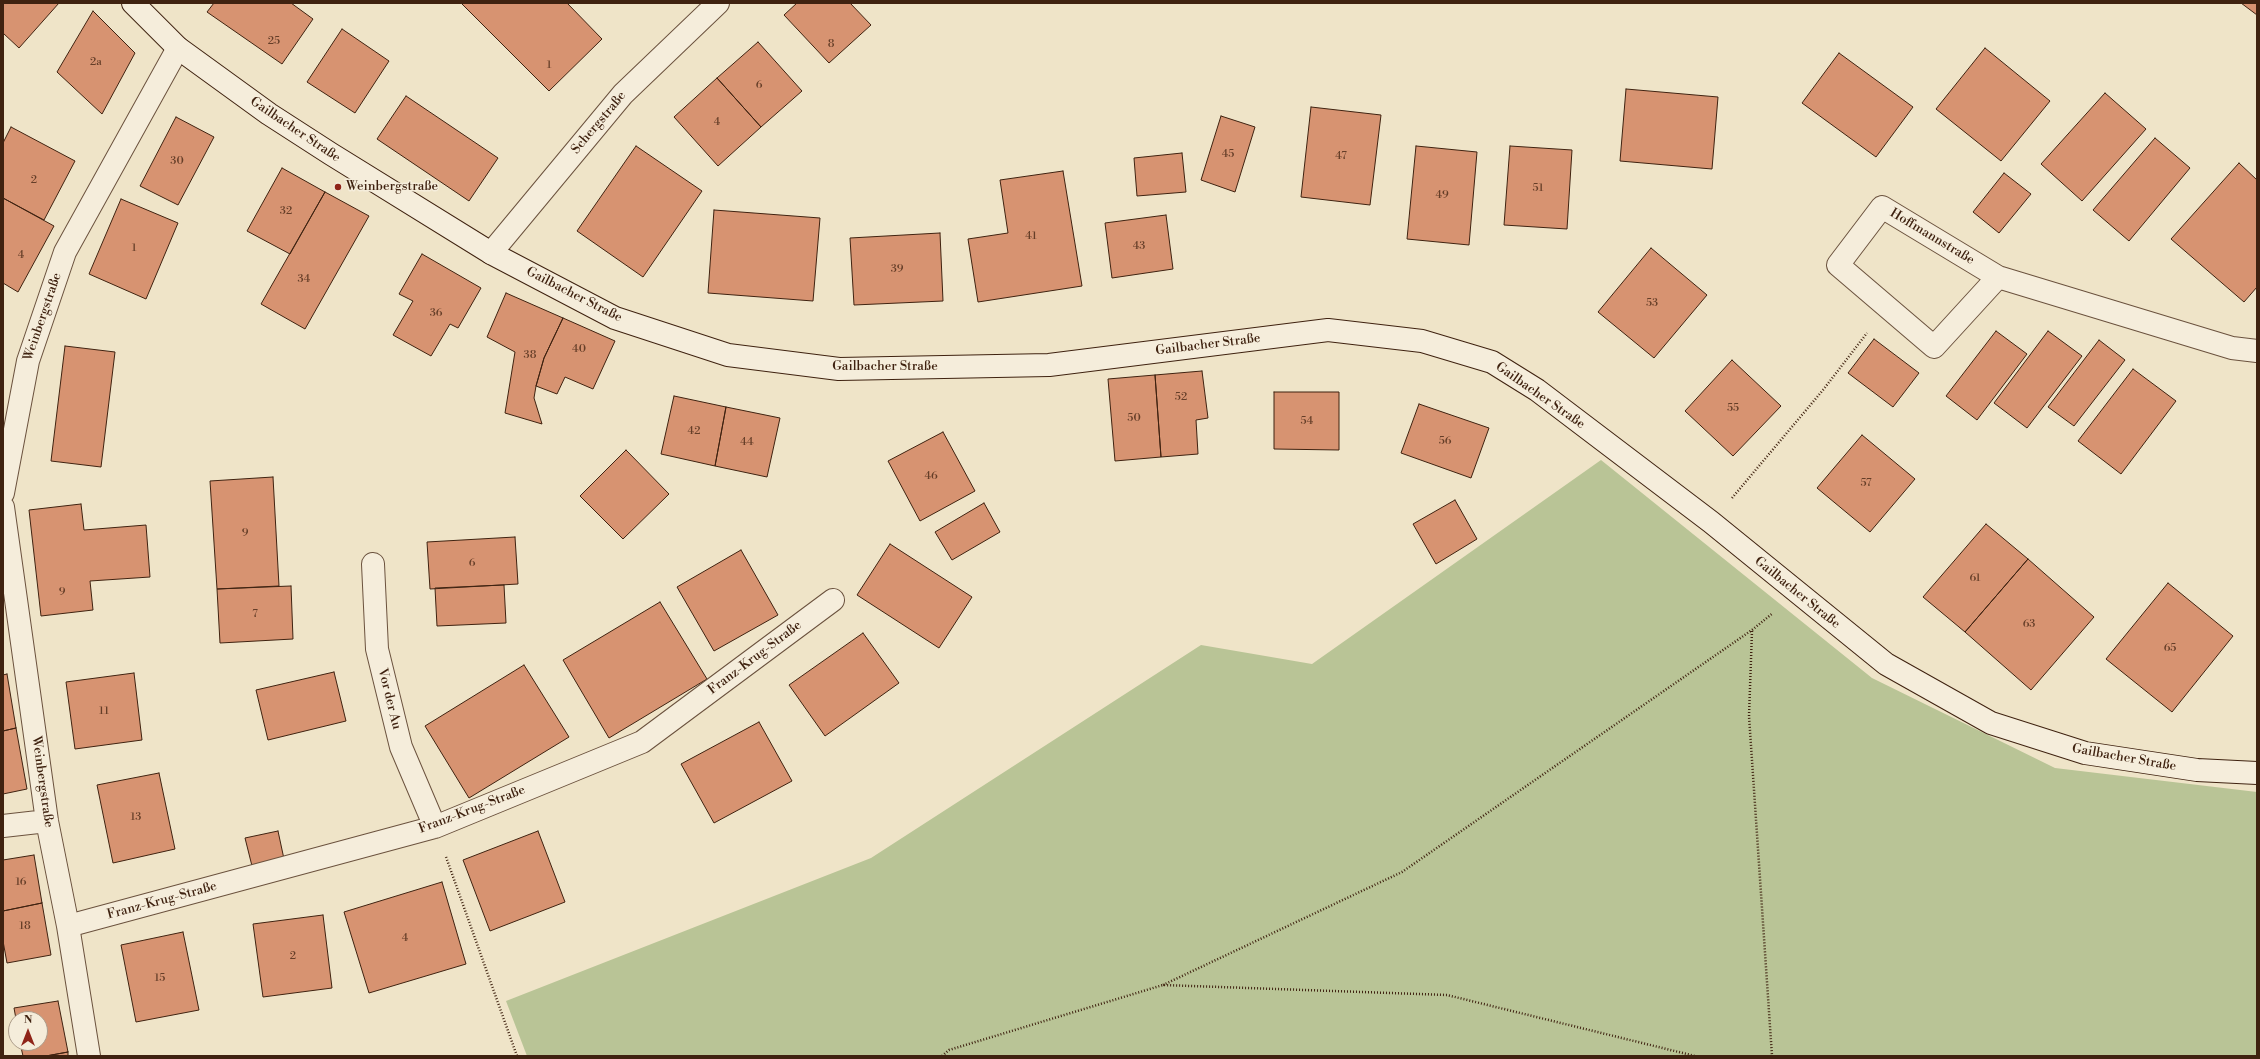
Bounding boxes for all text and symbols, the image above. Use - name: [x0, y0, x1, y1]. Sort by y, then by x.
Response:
- house number: 25: [268, 34, 280, 48]
- house number: 8: [828, 37, 834, 51]
- house number: 2a: [90, 55, 102, 69]
- house number: 1: [547, 58, 551, 72]
- house number: 6: [756, 78, 762, 92]
- street label: Schergstraße: [568, 89, 630, 157]
- street label: Gailbacher Straße: [247, 94, 343, 166]
- house number: 4: [714, 115, 720, 129]
- house number: 45: [1222, 147, 1234, 161]
- house number: 47: [1335, 149, 1347, 163]
- house number: 30: [170, 154, 184, 168]
- house number: 2: [31, 173, 37, 187]
- place label: Weinbergstraße: [346, 179, 438, 195]
- house number: 51: [1533, 181, 1543, 195]
- marker: Weinbergstraße: [333, 182, 343, 192]
- house number: 49: [1435, 188, 1449, 202]
- house number: 32: [280, 204, 292, 218]
- street label: Hoffmannstraße: [1887, 206, 1977, 268]
- house number: 41: [1025, 229, 1037, 243]
- house number: 43: [1133, 239, 1145, 253]
- house number: 1: [132, 241, 136, 255]
- house number: 4: [18, 248, 24, 262]
- house number: 39: [891, 262, 903, 276]
- street label: Gailbacher Straße: [523, 264, 625, 326]
- street label: Weinbergstraße: [21, 271, 65, 363]
- house number: 34: [298, 272, 310, 286]
- house number: 53: [1646, 296, 1658, 310]
- house number: 36: [430, 306, 442, 320]
- street label: Gailbacher Straße: [1155, 331, 1261, 359]
- house number: 40: [572, 342, 586, 356]
- house number: 38: [524, 348, 536, 362]
- street label: Gailbacher Straße: [832, 359, 938, 375]
- street label: Gailbacher Straße: [1492, 359, 1588, 433]
- house number: 52: [1175, 390, 1187, 404]
- house number: 55: [1727, 401, 1739, 415]
- house number: 50: [1127, 411, 1141, 425]
- house number: 54: [1301, 414, 1313, 428]
- house number: 42: [688, 424, 700, 438]
- house number: 56: [1439, 434, 1451, 448]
- house number: 44: [740, 435, 754, 449]
- house number: 46: [924, 469, 938, 483]
- house number: 57: [1860, 476, 1872, 490]
- house number: 9: [242, 526, 248, 540]
- street label: Gailbacher Straße: [1751, 554, 1843, 632]
- house number: 6: [469, 556, 475, 570]
- house number: 61: [1969, 571, 1981, 585]
- house number: 9: [59, 585, 65, 599]
- house number: 7: [252, 607, 258, 621]
- house number: 63: [2023, 617, 2035, 631]
- street label: Franz-Krug-Straße: [705, 618, 805, 698]
- house number: 65: [2164, 641, 2176, 655]
- street label: Vor der Au: [374, 667, 404, 731]
- house number: 11: [99, 704, 109, 718]
- street label: Weinbergstraße: [28, 735, 56, 829]
- street label: Gailbacher Straße: [2071, 741, 2177, 775]
- street label: Franz-Krug-Straße: [417, 783, 527, 837]
- house number: 13: [131, 810, 141, 824]
- house number: 16: [15, 875, 27, 889]
- street label: Franz-Krug-Straße: [106, 879, 218, 923]
- house number: 18: [19, 919, 31, 933]
- house number: 4: [402, 931, 408, 945]
- house number: 2: [290, 949, 296, 963]
- house number: 15: [155, 971, 165, 985]
- north arrow: [8, 1011, 48, 1051]
- text: N: [24, 1013, 32, 1027]

